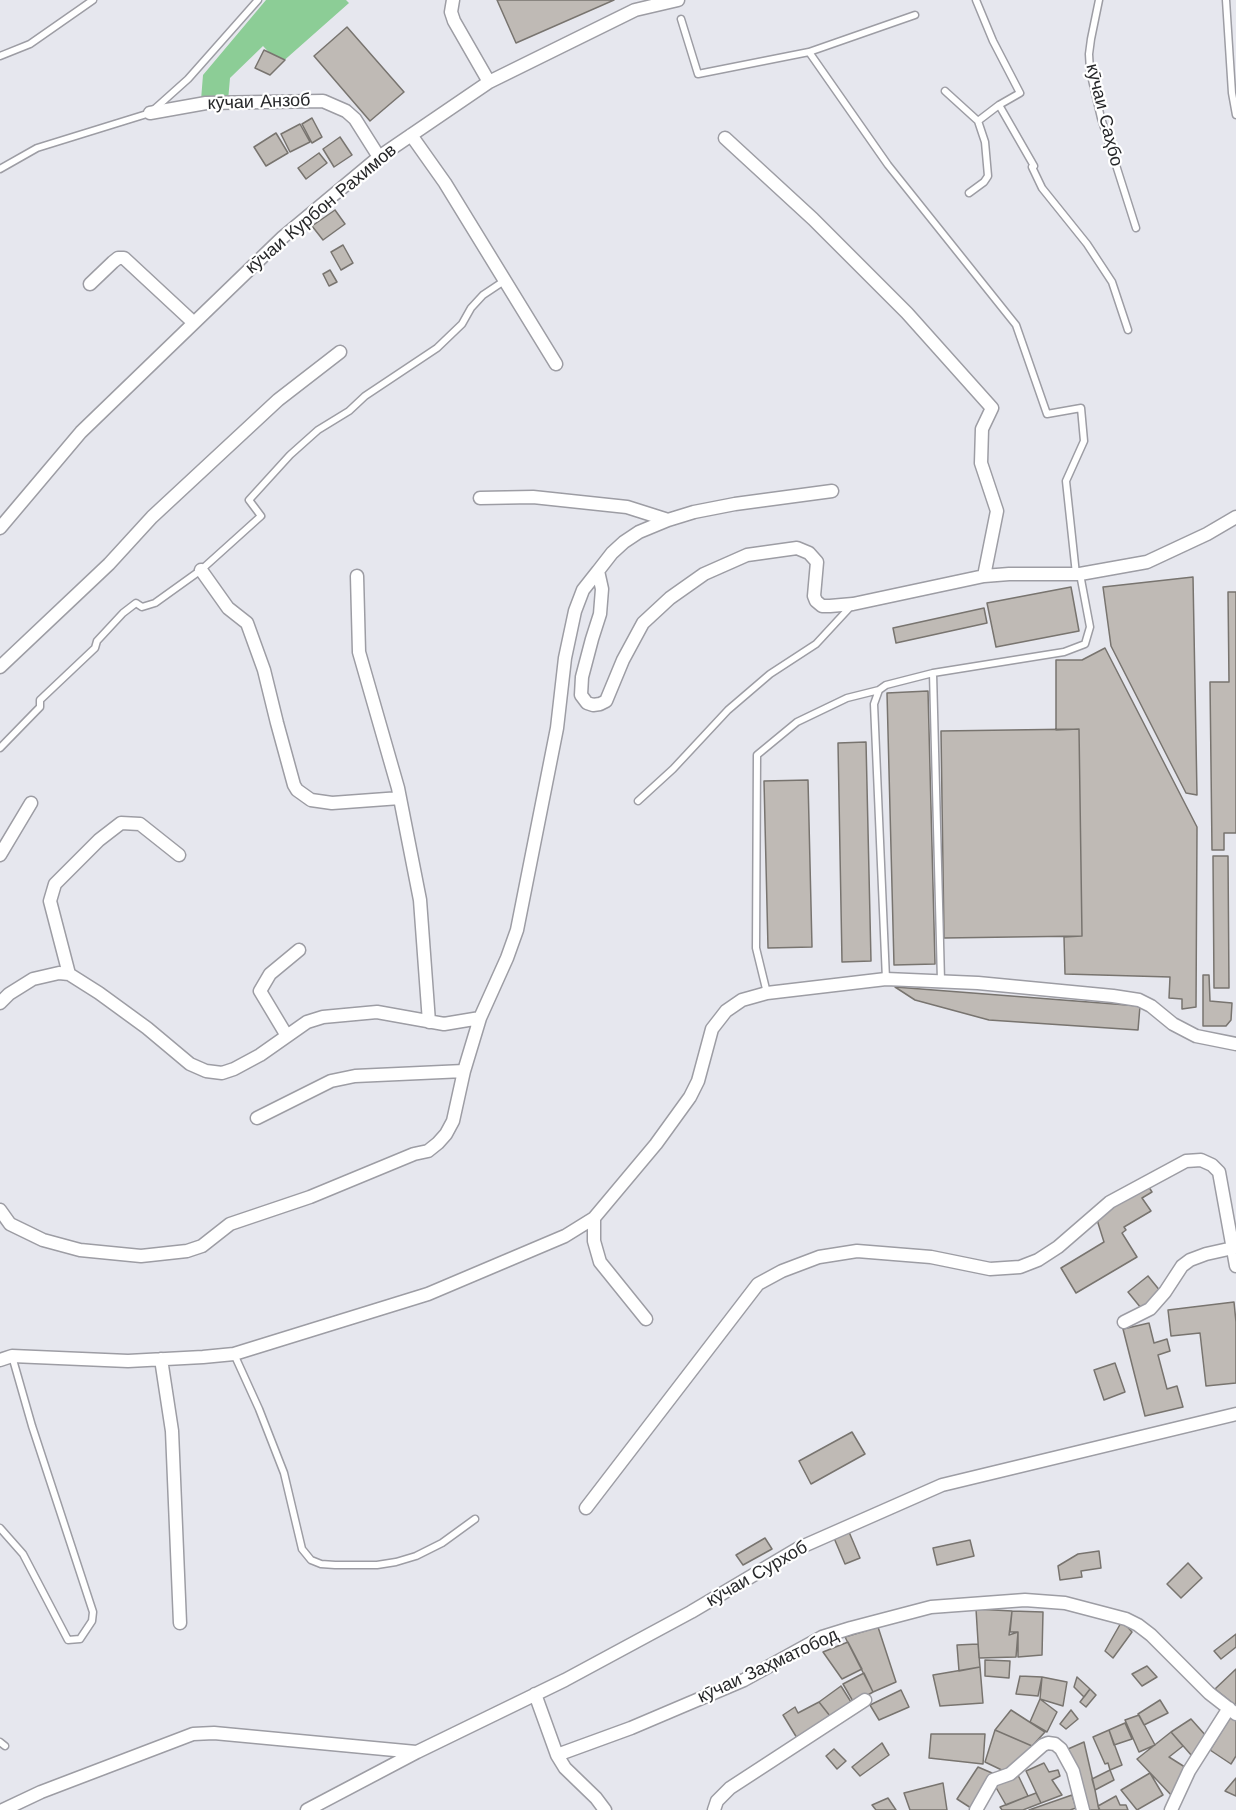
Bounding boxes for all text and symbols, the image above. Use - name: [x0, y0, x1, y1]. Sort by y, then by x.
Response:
- street label: кӯчаи Саҳбо: [1081, 61, 1127, 169]
- street label: кӯчаи Анзоб: [207, 89, 311, 115]
- street label: кӯчаи Курбон Рахимов: [241, 139, 401, 279]
- street label: кӯчаи Сурхоб: [703, 1536, 811, 1612]
- street label: кӯчаи Заҳматобод: [694, 1624, 842, 1708]

